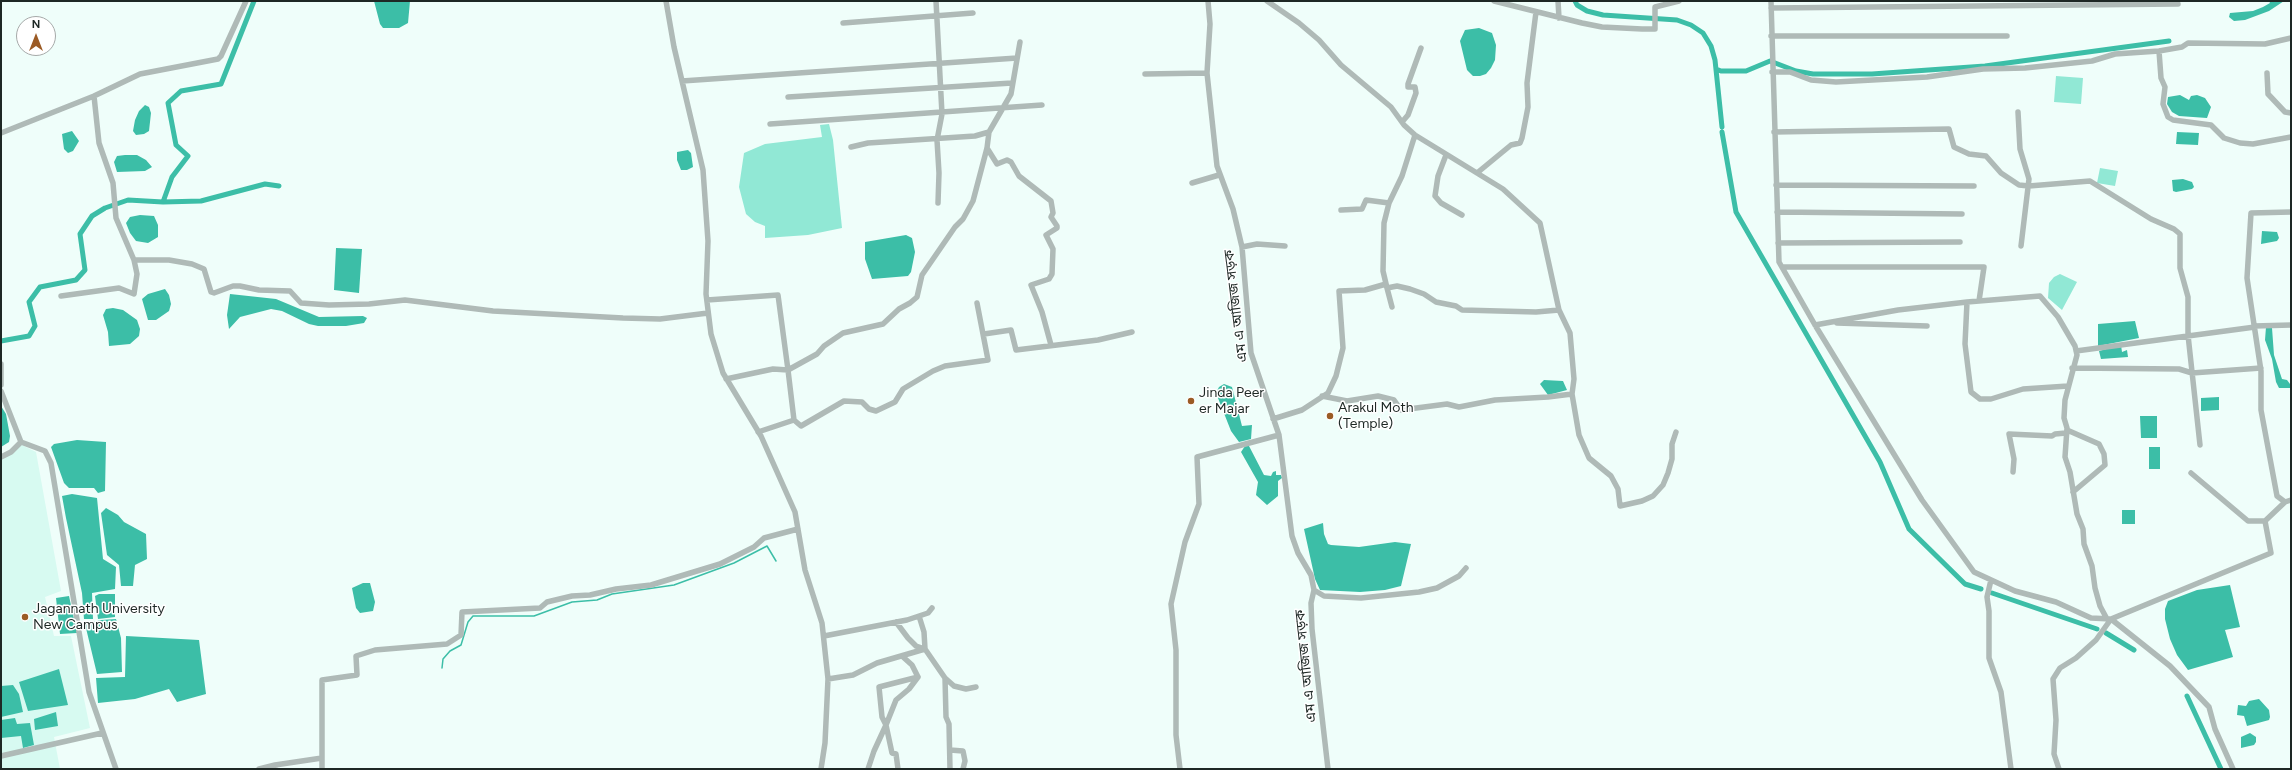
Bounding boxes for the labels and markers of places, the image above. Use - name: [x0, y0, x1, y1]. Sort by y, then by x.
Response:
- place label: Jinda Peer er Majar: [1199, 385, 1264, 418]
- marker: Jinda Peer er Majar: [1186, 396, 1196, 406]
- place label: Arakul Moth (Temple): [1338, 400, 1414, 432]
- marker: Arakul Moth (Temple): [1325, 411, 1335, 421]
- place label: Jagannath University New Campus: [33, 601, 165, 634]
- marker: Jagannath University New Campus: [20, 612, 30, 622]

